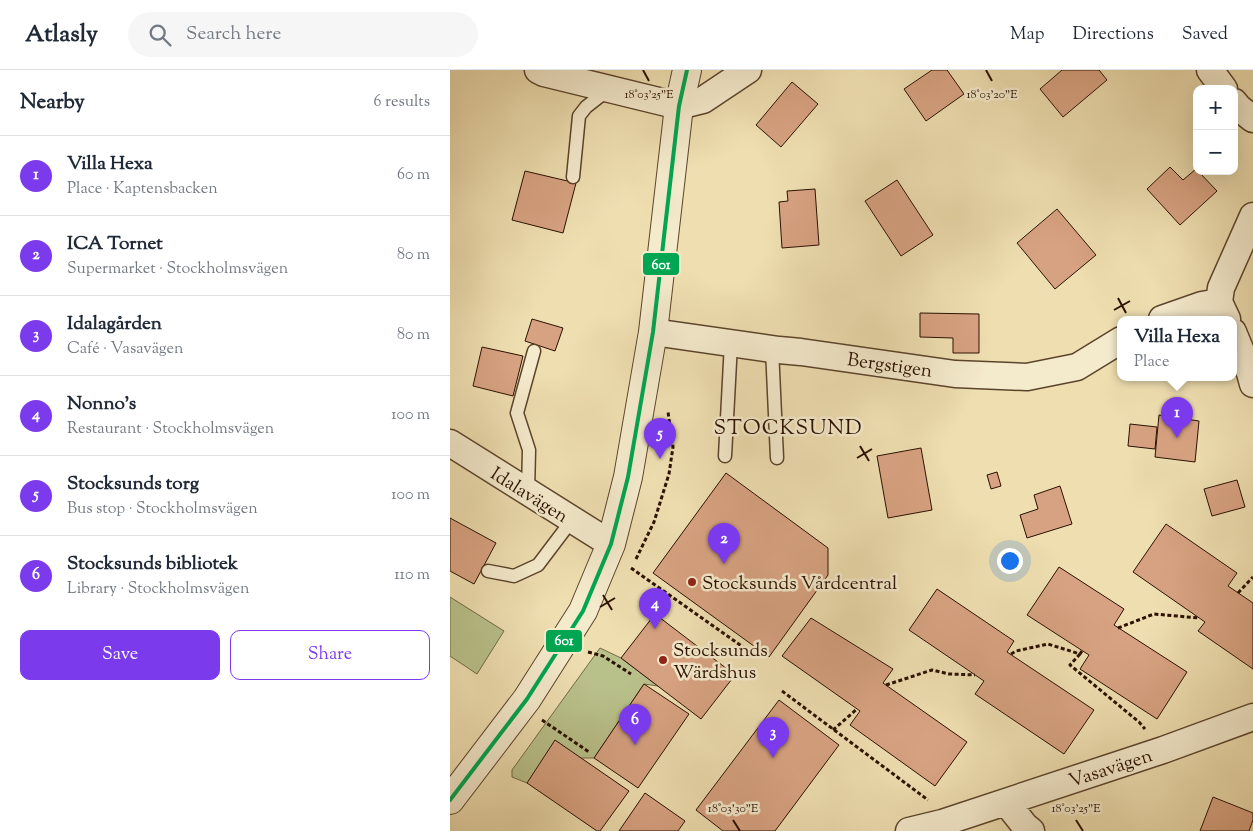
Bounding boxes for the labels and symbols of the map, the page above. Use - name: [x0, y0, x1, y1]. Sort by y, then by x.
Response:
- text: 18°03'25"E: [624, 86, 674, 104]
- text: 18°03'20"E: [966, 86, 1018, 104]
- line badge: 601: [642, 252, 680, 276]
- text: 601: [652, 256, 671, 276]
- street label: Bergstigen: [845, 347, 934, 386]
- pin: 1: [1161, 397, 1193, 438]
- district label: STOCKSUND: [713, 414, 863, 444]
- pin: 5: [644, 418, 676, 459]
- street label: Idalavägen: [485, 462, 573, 531]
- pin: 2: [708, 523, 740, 564]
- your location: [997, 548, 1023, 574]
- place label: Stocksunds Vårdcentral: [702, 571, 897, 598]
- marker: Stocksunds Vårdcentral: [686, 576, 698, 588]
- pin: 4: [639, 588, 671, 629]
- line badge: 601: [545, 629, 583, 653]
- text: 601: [555, 632, 574, 652]
- place label: Stocksunds Wärdshus: [673, 638, 768, 687]
- marker: Stocksunds Wärdshus: [657, 654, 669, 666]
- pin: 6: [619, 704, 651, 745]
- pin: 3: [757, 717, 789, 758]
- street label: Vasavägen: [1065, 743, 1156, 796]
- text: 18°03'30"E: [708, 800, 759, 818]
- text: 18°03'25"E: [1051, 800, 1101, 818]

